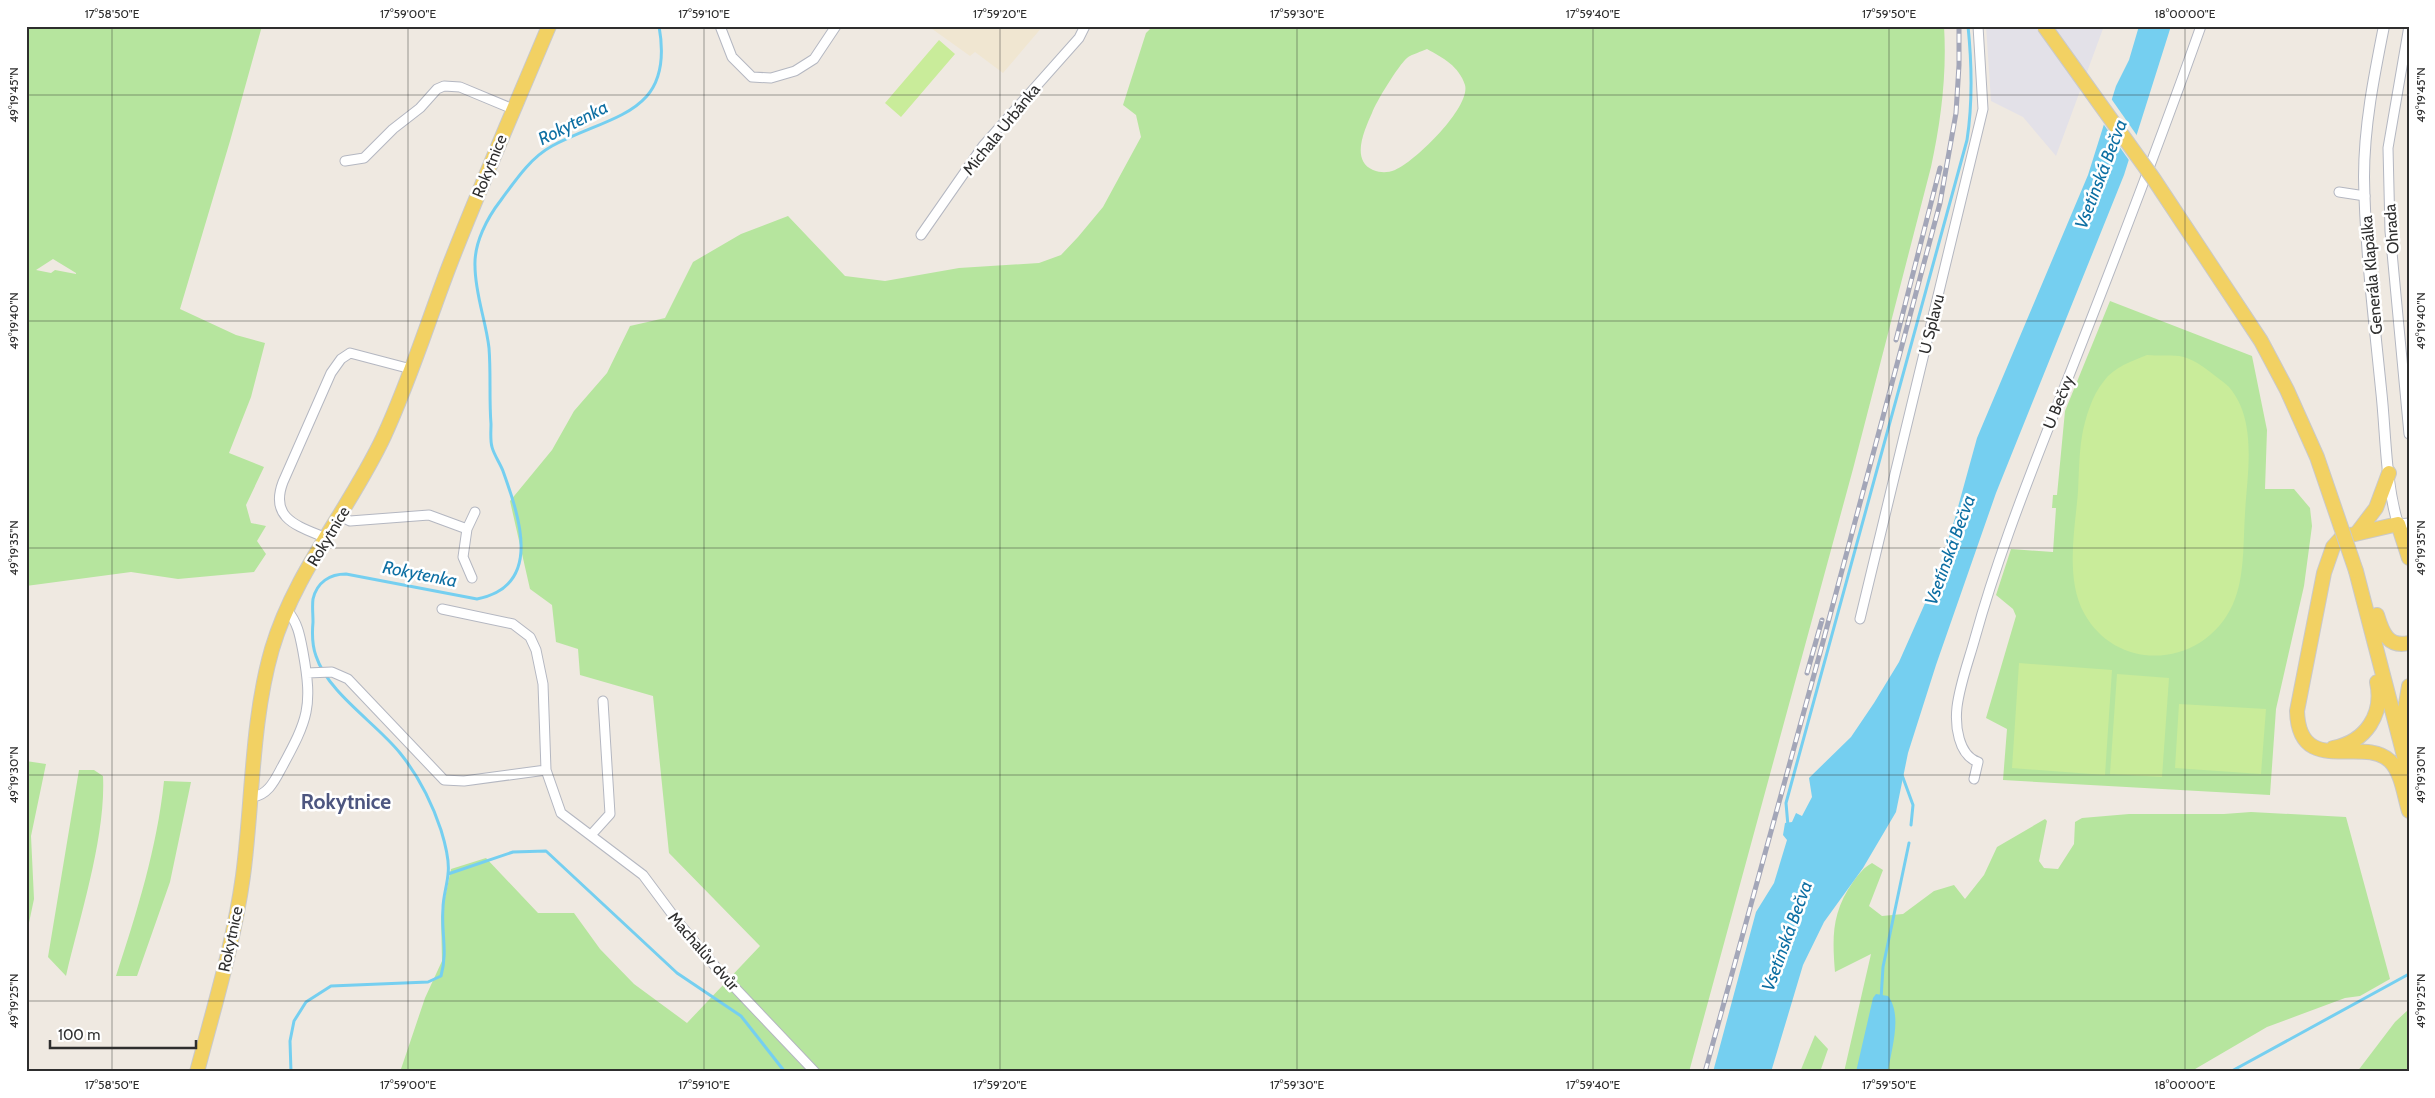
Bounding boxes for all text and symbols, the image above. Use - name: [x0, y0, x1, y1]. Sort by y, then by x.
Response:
- text: 17°58'50"E: [85, 6, 140, 21]
- text: 17°59'00"E: [380, 6, 436, 21]
- text: 17°59'10"E: [678, 6, 730, 21]
- text: 17°59'20"E: [973, 6, 1027, 21]
- text: 17°59'30"E: [1270, 6, 1324, 21]
- text: 17°59'40"E: [1566, 6, 1621, 21]
- text: 17°59'50"E: [1862, 6, 1916, 21]
- text: 18°00'00"E: [2155, 6, 2216, 21]
- text: 49°19'45"N: [6, 67, 21, 123]
- text: 49°19'45"N: [2413, 67, 2428, 123]
- street label: Michala Urbánka: [959, 80, 1044, 179]
- water label: Rokytenka: [534, 96, 612, 150]
- water label: Vsetínská Bečva: [2070, 116, 2132, 232]
- street label: Rokytnice: [468, 132, 511, 201]
- street label: Ohrada: [2380, 203, 2403, 255]
- street label: Generála Klapálka: [2357, 214, 2386, 335]
- text: 49°19'40"N: [6, 292, 21, 350]
- street label: U Splavu: [1915, 292, 1948, 356]
- text: 49°19'40"N: [2413, 292, 2428, 350]
- street label: U Bečvy: [2039, 373, 2078, 432]
- water label: Vsetínská Bečva: [1920, 492, 1980, 608]
- street label: Rokytnice: [303, 503, 354, 570]
- text: 49°19'35"N: [6, 520, 21, 576]
- text: 49°19'35"N: [2413, 520, 2428, 576]
- water label: Rokytenka: [381, 556, 459, 592]
- text: 49°19'30"N: [6, 746, 21, 804]
- text: 49°19'30"N: [2413, 746, 2428, 804]
- district label: Rokytnice: [301, 789, 391, 814]
- water label: Vsetínská Bečva: [1757, 878, 1817, 994]
- street label: Rokytnice: [214, 905, 247, 974]
- street label: Machalův dvůr: [664, 908, 744, 995]
- text: 49°19'25"N: [6, 973, 21, 1029]
- text: 49°19'25"N: [2413, 973, 2428, 1029]
- scale bar: [50, 1018, 196, 1050]
- text: 100 m: [58, 1026, 100, 1044]
- text: 17°58'50"E: [85, 1077, 140, 1092]
- text: 17°59'00"E: [380, 1077, 436, 1092]
- text: 17°59'10"E: [678, 1077, 730, 1092]
- text: 17°59'20"E: [973, 1077, 1027, 1092]
- text: 17°59'30"E: [1270, 1077, 1324, 1092]
- text: 17°59'40"E: [1566, 1077, 1621, 1092]
- text: 17°59'50"E: [1862, 1077, 1916, 1092]
- text: 18°00'00"E: [2155, 1077, 2216, 1092]

